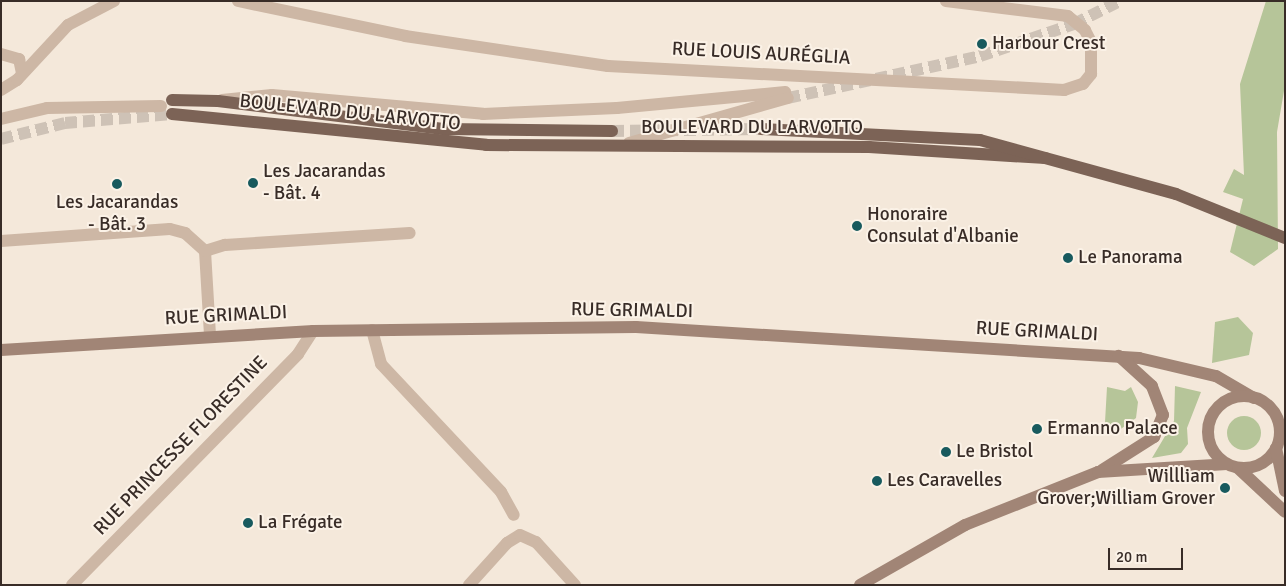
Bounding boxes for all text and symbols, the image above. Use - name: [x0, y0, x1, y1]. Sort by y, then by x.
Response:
- place label: Harbour Crest: [992, 33, 1106, 55]
- street label: RUE LOUIS AURÉGLIA: [671, 38, 851, 70]
- marker: Harbour Crest: [976, 38, 988, 50]
- street label: BOULEVARD DU LARVOTTO: [238, 90, 462, 136]
- street label: BOULEVARD DU LARVOTTO: [641, 117, 863, 139]
- place label: Les Jacarandas - Bât. 4: [263, 161, 385, 205]
- marker: Les Jacarandas - Bât. 4: [247, 177, 259, 189]
- marker: Les Jacarandas - Bât. 3: [111, 178, 123, 190]
- place label: Les Jacarandas - Bât. 3: [56, 192, 178, 236]
- place label: Honoraire Consulat d'Albanie: [867, 204, 1019, 248]
- marker: Honoraire Consulat d'Albanie: [851, 220, 863, 232]
- place label: Le Panorama: [1078, 247, 1183, 269]
- marker: Le Panorama: [1062, 252, 1074, 264]
- street label: RUE GRIMALDI: [571, 299, 693, 323]
- street label: RUE GRIMALDI: [164, 301, 288, 331]
- street label: RUE GRIMALDI: [975, 317, 1099, 347]
- street label: RUE PRINCESSE FLORESTINE: [89, 352, 273, 540]
- place label: Ermanno Palace: [1047, 418, 1178, 440]
- marker: Ermanno Palace: [1031, 423, 1043, 435]
- place label: Le Bristol: [956, 441, 1033, 463]
- marker: Le Bristol: [940, 446, 952, 458]
- place label: Willliam Grover;William Grover: [1037, 466, 1215, 510]
- place label: Les Caravelles: [887, 470, 1002, 492]
- marker: Les Caravelles: [871, 475, 883, 487]
- marker: Willliam Grover;William Grover: [1219, 482, 1231, 494]
- place label: La Frégate: [258, 512, 343, 534]
- marker: La Frégate: [242, 517, 254, 529]
- scale bar: [1111, 538, 1186, 570]
- text: 20 m: [1116, 548, 1147, 566]

